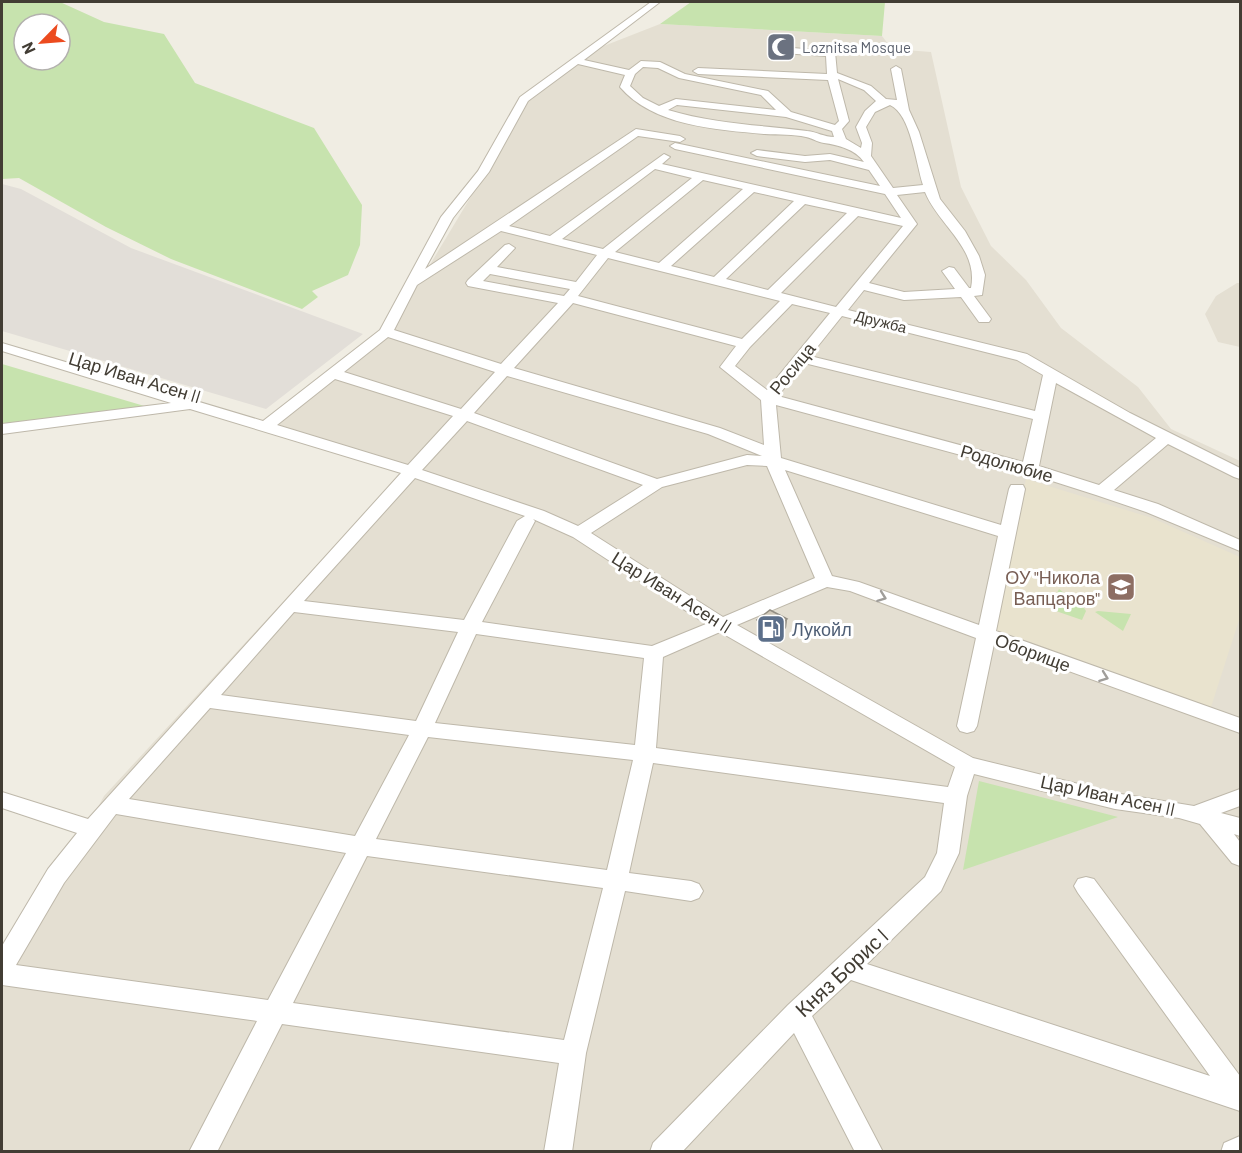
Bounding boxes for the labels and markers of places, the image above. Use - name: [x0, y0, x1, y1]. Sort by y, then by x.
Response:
- mosque icon: Loznitsa Mosque: [765, 31, 797, 63]
- place label: Loznitsa Mosque: [802, 38, 911, 56]
- place label: ОУ "Никола Вапцаров": [1005, 566, 1101, 609]
- school or university icon: ОУ "Никола Вапцаров": [1105, 571, 1137, 603]
- fuel station icon: Лукойл: [755, 613, 787, 645]
- place label: Лукойл: [792, 618, 852, 640]

